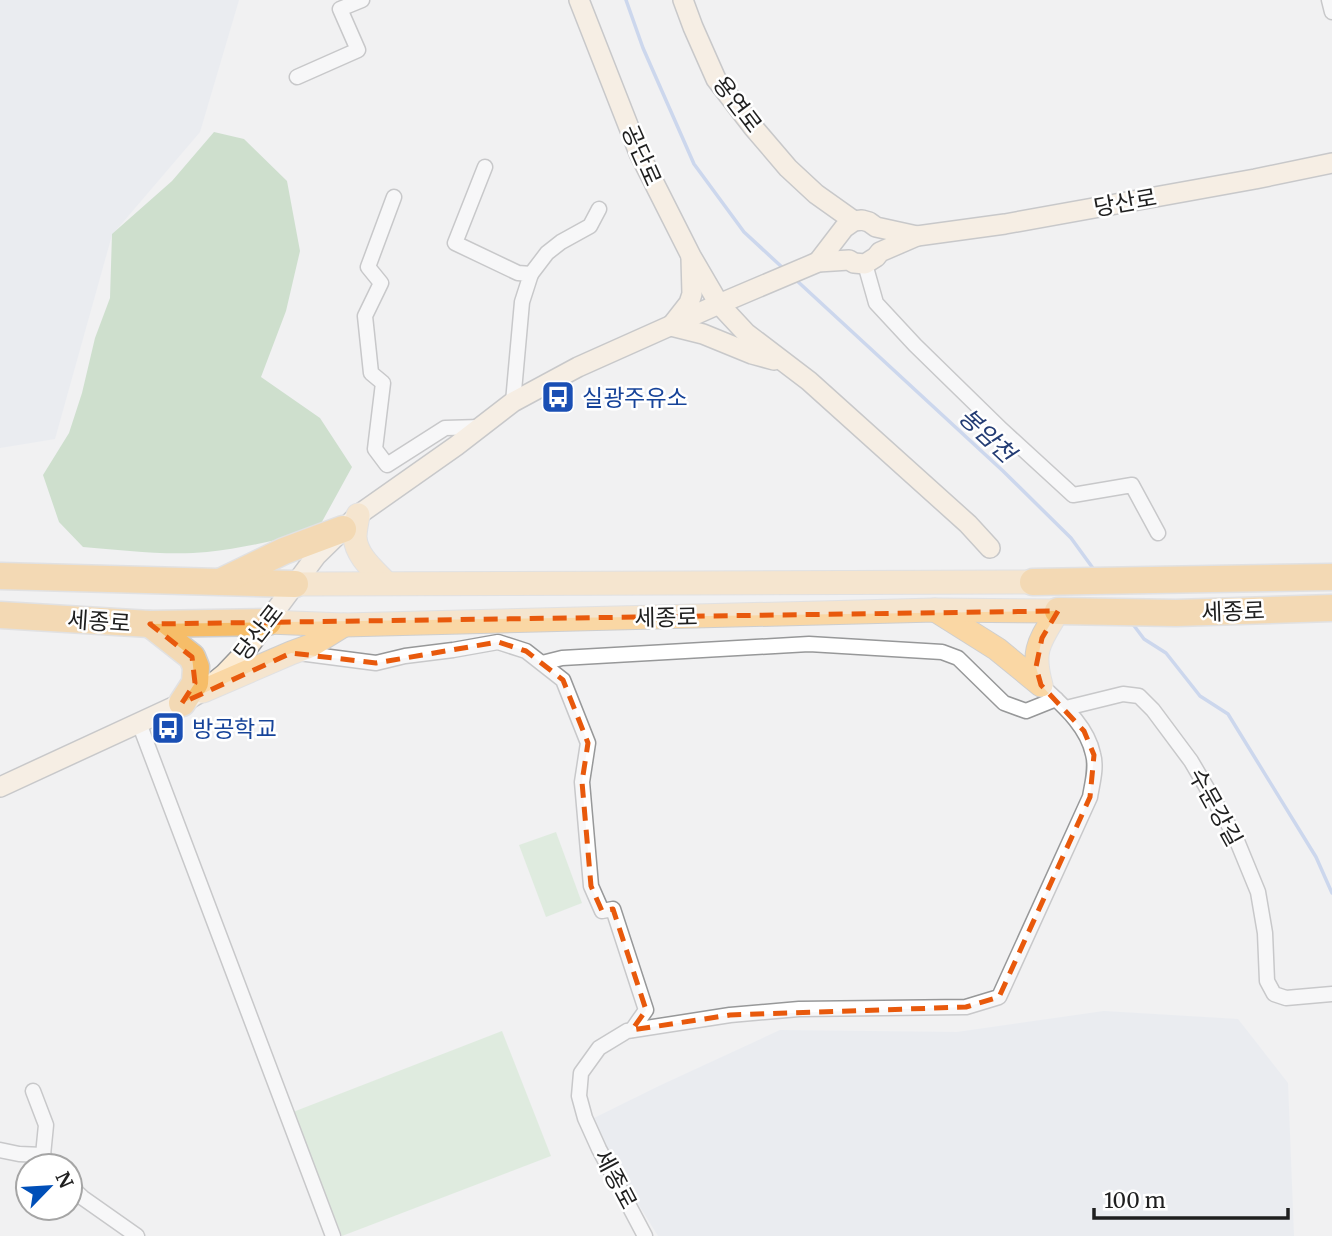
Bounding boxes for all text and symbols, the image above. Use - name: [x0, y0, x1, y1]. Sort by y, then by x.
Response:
- street label: 용연로: [707, 70, 769, 138]
- street label: 공단로: [616, 120, 668, 190]
- street label: 당산로: [1091, 182, 1159, 222]
- bus stop icon: 실광주유소: [539, 378, 577, 416]
- place label: 실광주유소: [582, 383, 688, 412]
- water label: 봉암천: [952, 401, 1024, 471]
- street label: 세종로: [1201, 595, 1265, 627]
- street label: 당산로: [227, 598, 289, 666]
- street label: 세종로: [634, 602, 698, 632]
- street label: 세종로: [66, 604, 132, 638]
- bus stop icon: 방공학교: [149, 709, 187, 747]
- place label: 방공학교: [192, 714, 277, 743]
- street label: 수문강길: [1183, 763, 1249, 851]
- street label: 세종로: [588, 1144, 644, 1214]
- north arrow: [14, 1152, 84, 1222]
- text: N: [50, 1168, 78, 1192]
- scale bar: [1094, 1176, 1288, 1220]
- text: 100 m: [1104, 1187, 1166, 1214]

